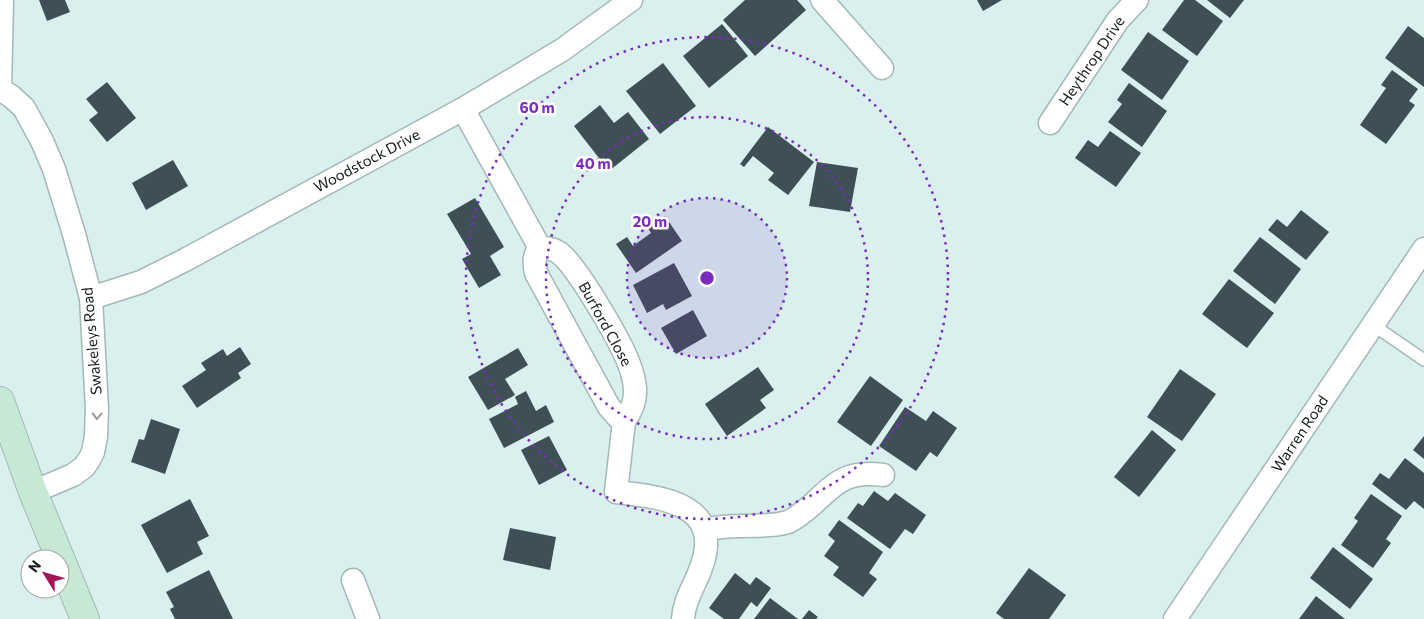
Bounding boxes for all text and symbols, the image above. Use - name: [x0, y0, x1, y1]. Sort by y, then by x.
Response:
- street label: Heythrop Drive: [1055, 12, 1128, 109]
- text: 60 m: [519, 98, 555, 116]
- street label: Woodstock Drive: [311, 125, 423, 196]
- text: 40 m: [575, 154, 611, 172]
- text: 20 m: [633, 212, 667, 230]
- centre of rings: [698, 269, 716, 287]
- street label: Burford Close: [575, 278, 636, 369]
- street label: Swakeleys Road: [77, 287, 105, 396]
- street label: Warren Road: [1267, 392, 1331, 475]
- one-way arrow: [91, 412, 102, 420]
- north arrow: [20, 549, 70, 599]
- text: N: [24, 557, 44, 575]

